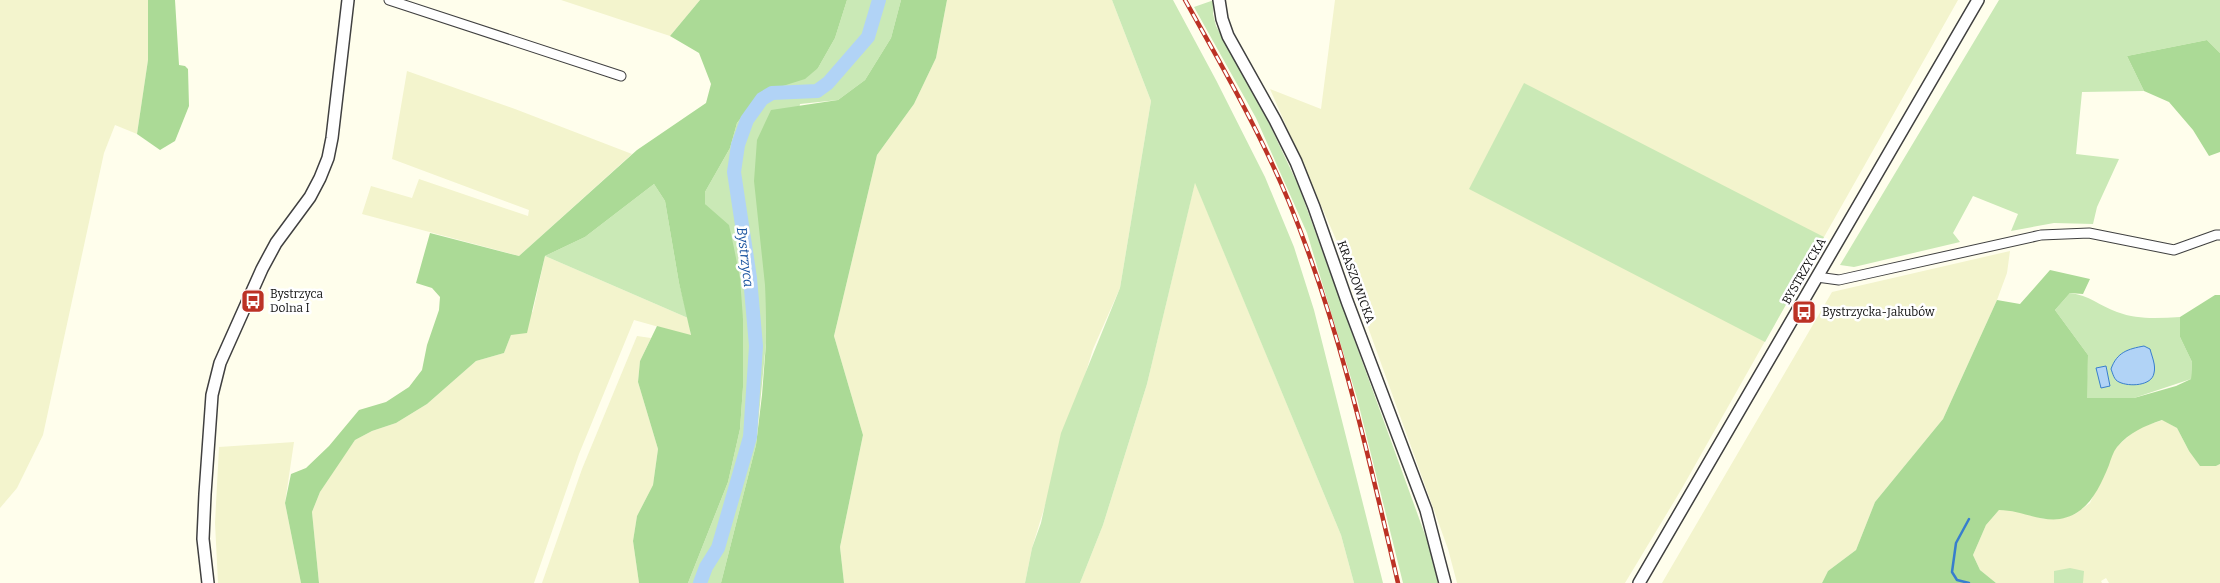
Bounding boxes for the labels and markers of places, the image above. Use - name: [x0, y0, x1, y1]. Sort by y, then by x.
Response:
- place label: Bystrzyca Dolna I: [270, 287, 323, 315]
- bus stop icon: Bystrzyca Dolna I: [240, 288, 266, 314]
- bus stop icon: Bystrzycka-Jakubów: [1791, 299, 1817, 325]
- place label: Bystrzycka-Jakubów: [1822, 305, 1935, 319]

